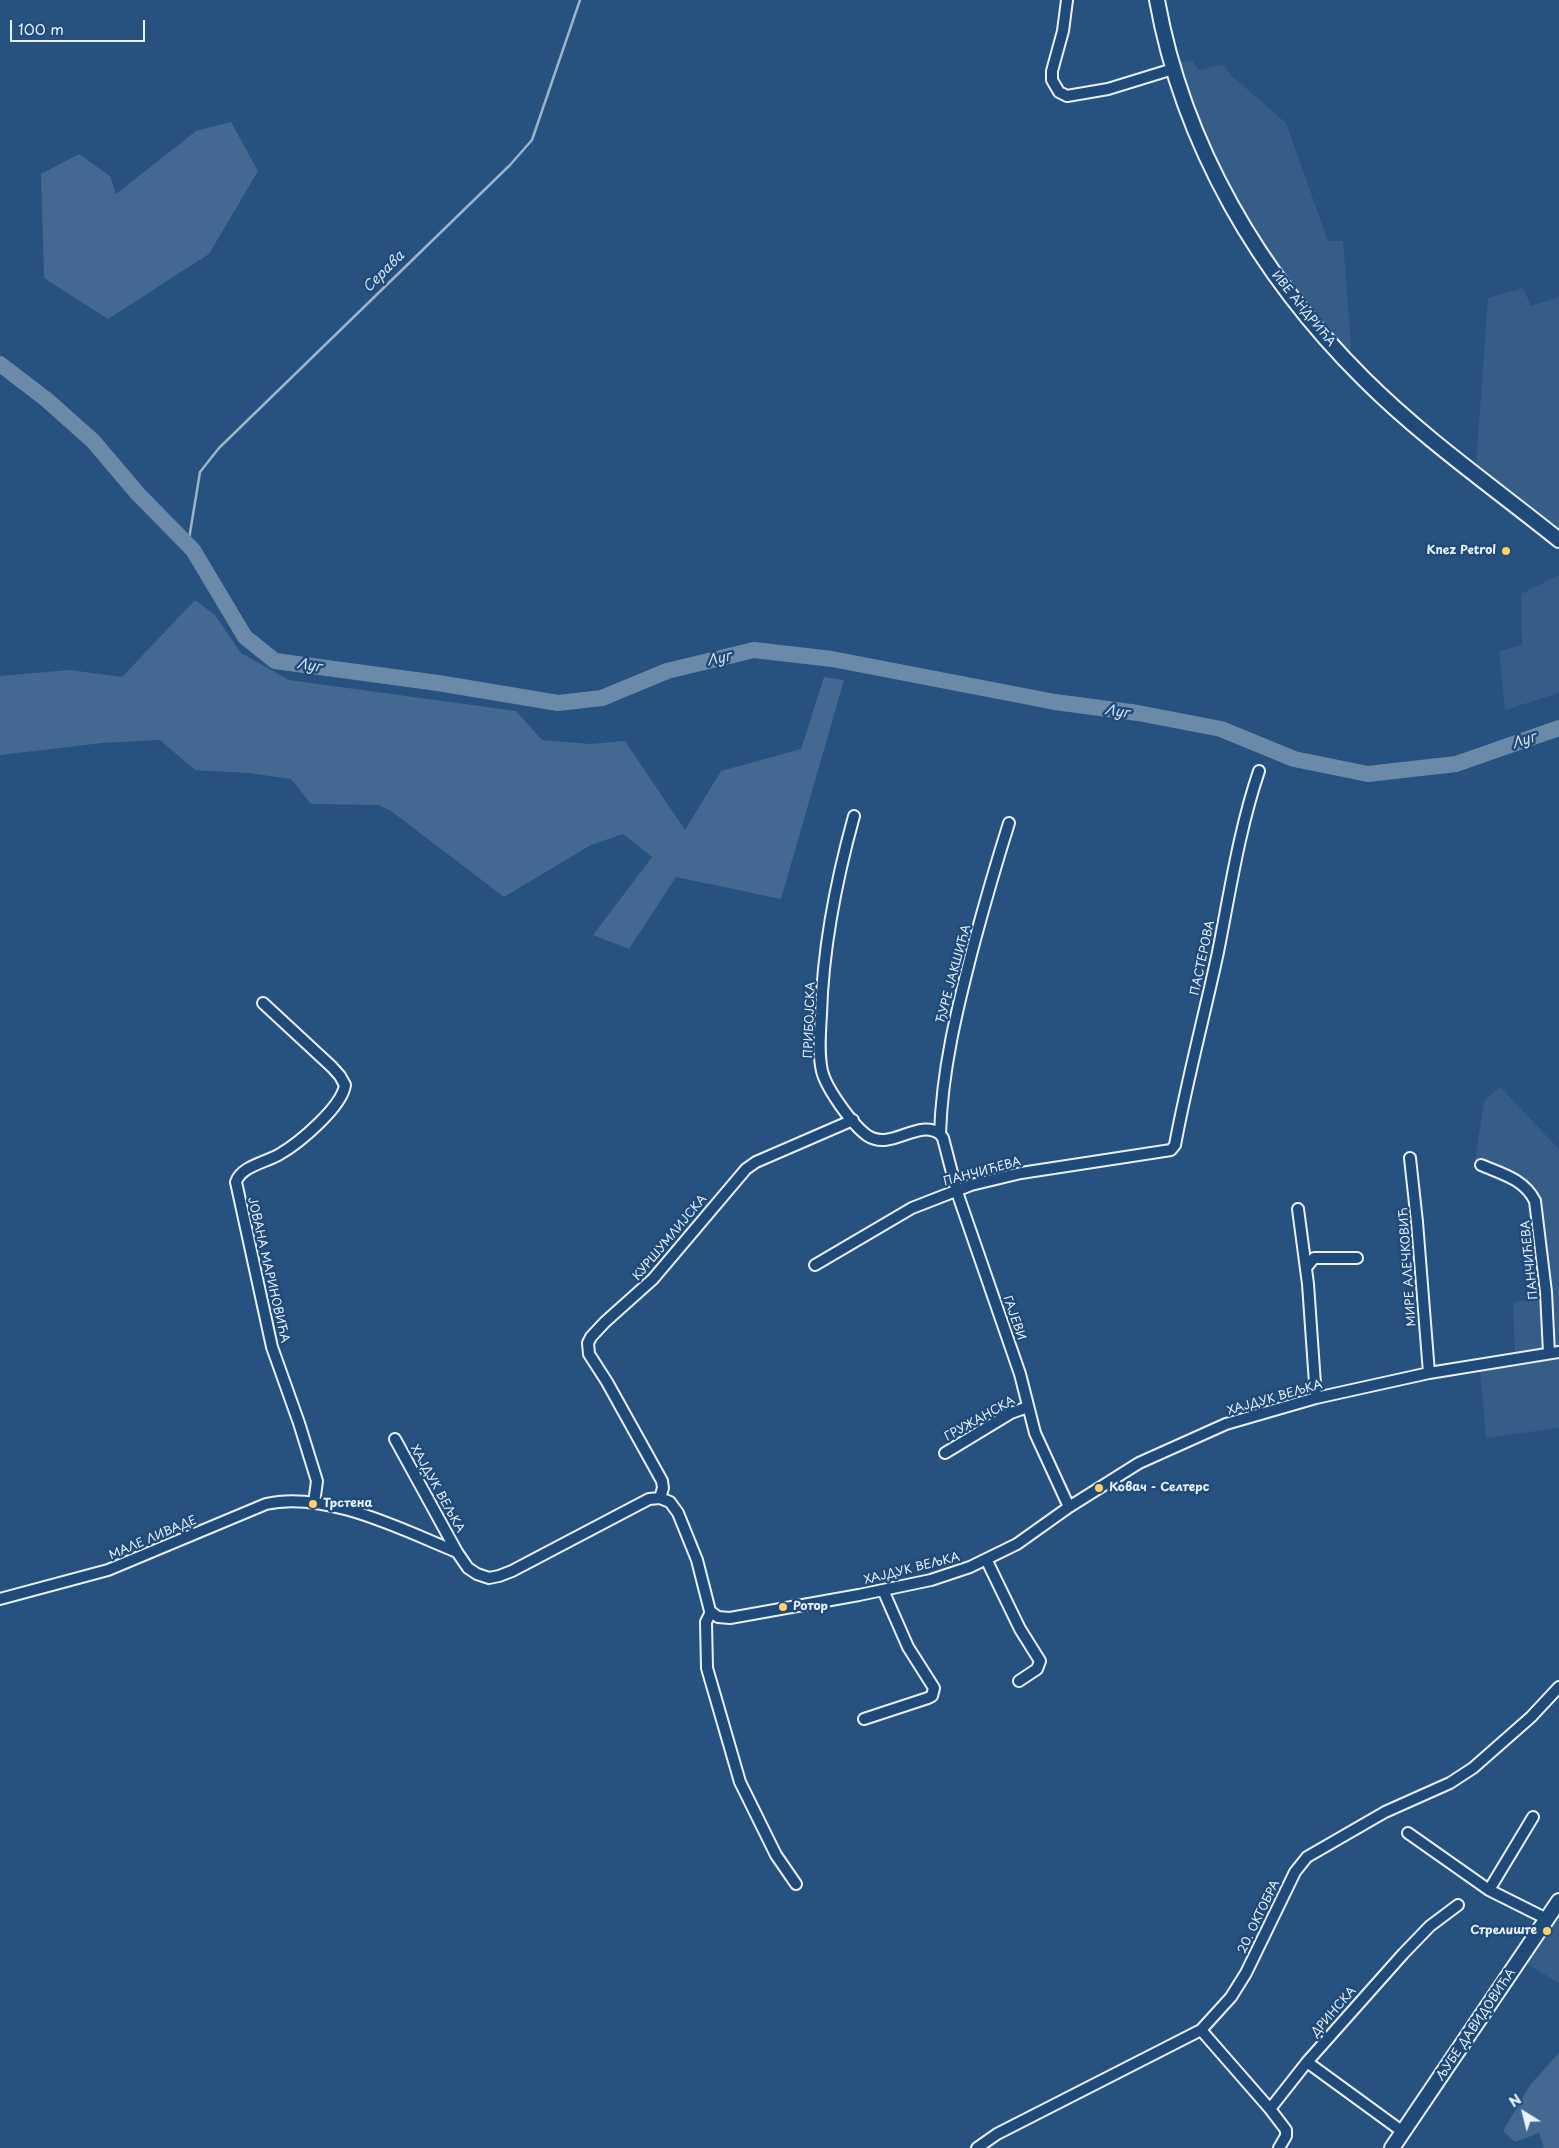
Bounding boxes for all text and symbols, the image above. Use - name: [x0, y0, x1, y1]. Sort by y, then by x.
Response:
- scale bar: [12, 10, 148, 42]
- text: 100 m: [18, 17, 64, 40]
- water label: Серава: [360, 248, 408, 296]
- street label: ИВЕ АНДРИЋА: [1268, 268, 1338, 350]
- place label: Knez Petrol: [1426, 544, 1496, 558]
- marker: Knez Petrol: [1500, 545, 1512, 557]
- water label: Луг: [705, 648, 733, 670]
- water label: Луг: [296, 656, 322, 676]
- water label: Луг: [1104, 702, 1130, 722]
- water label: Луг: [1510, 729, 1538, 753]
- street label: ПАСТЕРОВА: [1188, 919, 1218, 997]
- street label: ЂУРЕ ЈАКШИЋА: [934, 923, 974, 1025]
- street label: ПРИБОЈСКА: [801, 981, 819, 1059]
- street label: ПАНЧИЋЕВА: [942, 1155, 1022, 1189]
- street label: КУРШУМЛИЈСКА: [630, 1192, 710, 1284]
- street label: ЈОВАНА МАРИНОВИЋА: [244, 1196, 292, 1344]
- street label: МИРЕ АЛЕЧКОВИЋ: [1397, 1207, 1419, 1327]
- street label: ПАНЧИЋЕВА: [1519, 1220, 1541, 1300]
- street label: ГАЈЕВИ: [1000, 1294, 1028, 1342]
- street label: ХАЈДУК ВЕЉКА: [1226, 1378, 1324, 1418]
- street label: ГРУЖАНСКА: [942, 1394, 1018, 1444]
- street label: ХАЈДУК ВЕЉКА: [407, 1443, 467, 1535]
- place label: Ковач - Селтерс: [1109, 1481, 1209, 1495]
- marker: Ковач - Селтерс: [1093, 1482, 1105, 1494]
- place label: Трстена: [323, 1497, 373, 1511]
- marker: Трстена: [307, 1498, 319, 1510]
- street label: МАЛЕ ЛИВАДЕ: [107, 1513, 199, 1563]
- street label: ХАЈДУК ВЕЉКА: [863, 1550, 961, 1588]
- place label: Ротор: [793, 1600, 828, 1614]
- marker: Ротор: [777, 1601, 789, 1613]
- street label: 20. ОКТОБРА: [1235, 1878, 1283, 1956]
- place label: Стрелиште: [1470, 1924, 1537, 1938]
- marker: Стрелиште: [1541, 1925, 1553, 1937]
- street label: ЉУБЕ ДАВИДОВИЋА: [1433, 1966, 1519, 2084]
- street label: ДРИНСКА: [1308, 1984, 1360, 2040]
- north arrow: [1499, 2088, 1549, 2138]
- text: N: [1504, 2089, 1526, 2112]

